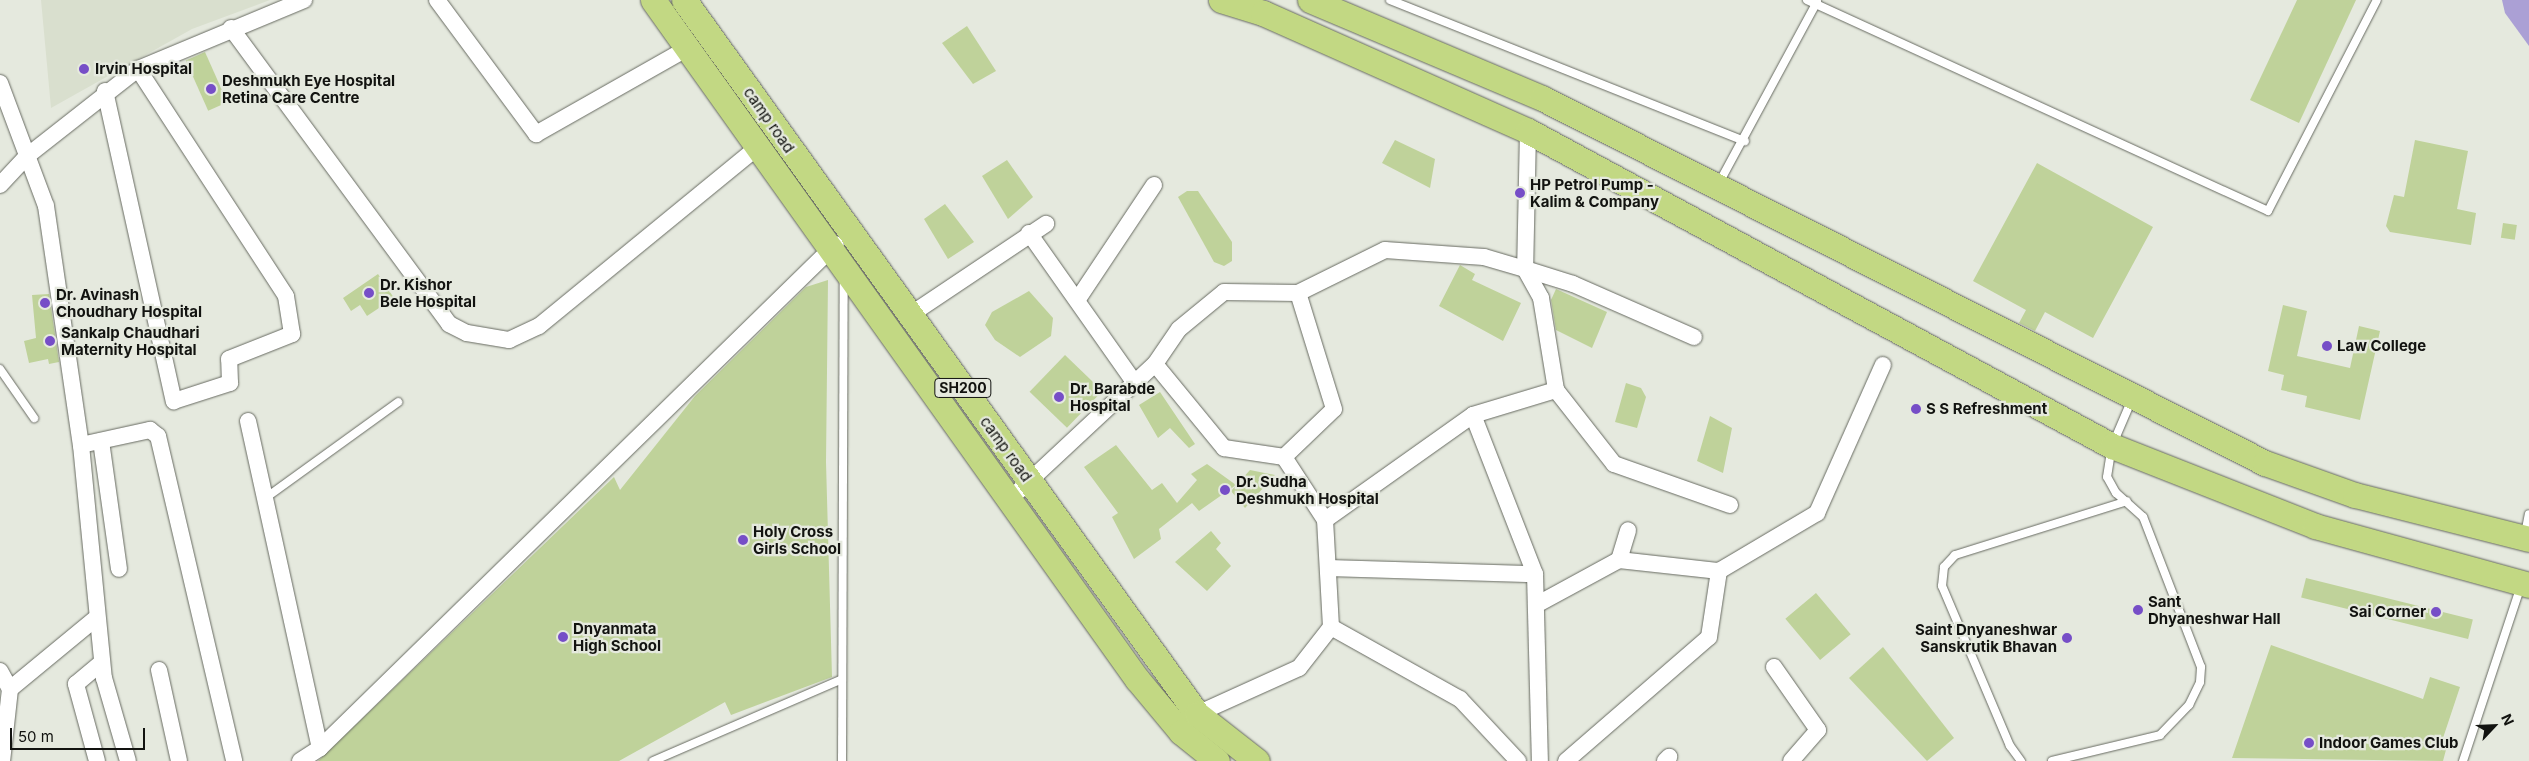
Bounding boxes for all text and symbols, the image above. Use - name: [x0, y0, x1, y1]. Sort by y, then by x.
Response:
- place label: Irvin Hospital: [95, 60, 192, 78]
- marker: Irvin Hospital: [77, 62, 91, 76]
- place label: Deshmukh Eye Hospital Retina Care Centre: [222, 71, 395, 106]
- marker: Deshmukh Eye Hospital Retina Care Centre: [204, 82, 218, 96]
- street label: camp road: [740, 84, 798, 156]
- place label: HP Petrol Pump - Kalim & Company: [1530, 175, 1659, 210]
- marker: HP Petrol Pump - Kalim & Company: [1514, 187, 1526, 199]
- place label: Dr. Kishor Bele Hospital: [380, 275, 476, 310]
- place label: Dr. Avinash Choudhary Hospital: [56, 285, 202, 320]
- marker: Dr. Kishor Bele Hospital: [362, 286, 376, 300]
- marker: Dr. Avinash Choudhary Hospital: [38, 296, 52, 310]
- place label: Sankalp Chaudhari Maternity Hospital: [61, 323, 200, 358]
- marker: Sankalp Chaudhari Maternity Hospital: [43, 334, 57, 348]
- place label: Law College: [2337, 337, 2426, 355]
- marker: Law College: [2321, 340, 2333, 352]
- road number: SH200: [934, 376, 992, 399]
- place label: Dr. Barabde Hospital: [1070, 379, 1156, 414]
- marker: Dr. Barabde Hospital: [1052, 390, 1066, 404]
- place label: S S Refreshment: [1926, 400, 2047, 418]
- marker: S S Refreshment: [1910, 403, 1922, 415]
- street label: camp road: [976, 413, 1036, 485]
- place label: Dr. Sudha Deshmukh Hospital: [1236, 472, 1379, 507]
- marker: Dr. Sudha Deshmukh Hospital: [1218, 483, 1232, 497]
- place label: Holy Cross Girls School: [753, 522, 841, 557]
- marker: Holy Cross Girls School: [737, 534, 749, 546]
- place label: Sant Dhyaneshwar Hall: [2148, 592, 2281, 627]
- place label: Sai Corner: [2349, 603, 2426, 621]
- marker: Sant Dhyaneshwar Hall: [2132, 604, 2144, 616]
- marker: Sai Corner: [2430, 606, 2442, 618]
- place label: Dnyanmata High School: [573, 619, 661, 654]
- place label: Saint Dnyaneshwar Sanskrutik Bhavan: [1915, 620, 2057, 655]
- marker: Dnyanmata High School: [557, 631, 569, 643]
- marker: Saint Dnyaneshwar Sanskrutik Bhavan: [2061, 632, 2073, 644]
- north arrow: [2469, 701, 2519, 751]
- text: N: [2498, 711, 2518, 728]
- scale bar: [12, 718, 148, 750]
- text: 50 m: [18, 727, 54, 746]
- place label: Indoor Games Club: [2319, 734, 2459, 752]
- marker: Indoor Games Club: [2303, 737, 2315, 749]

